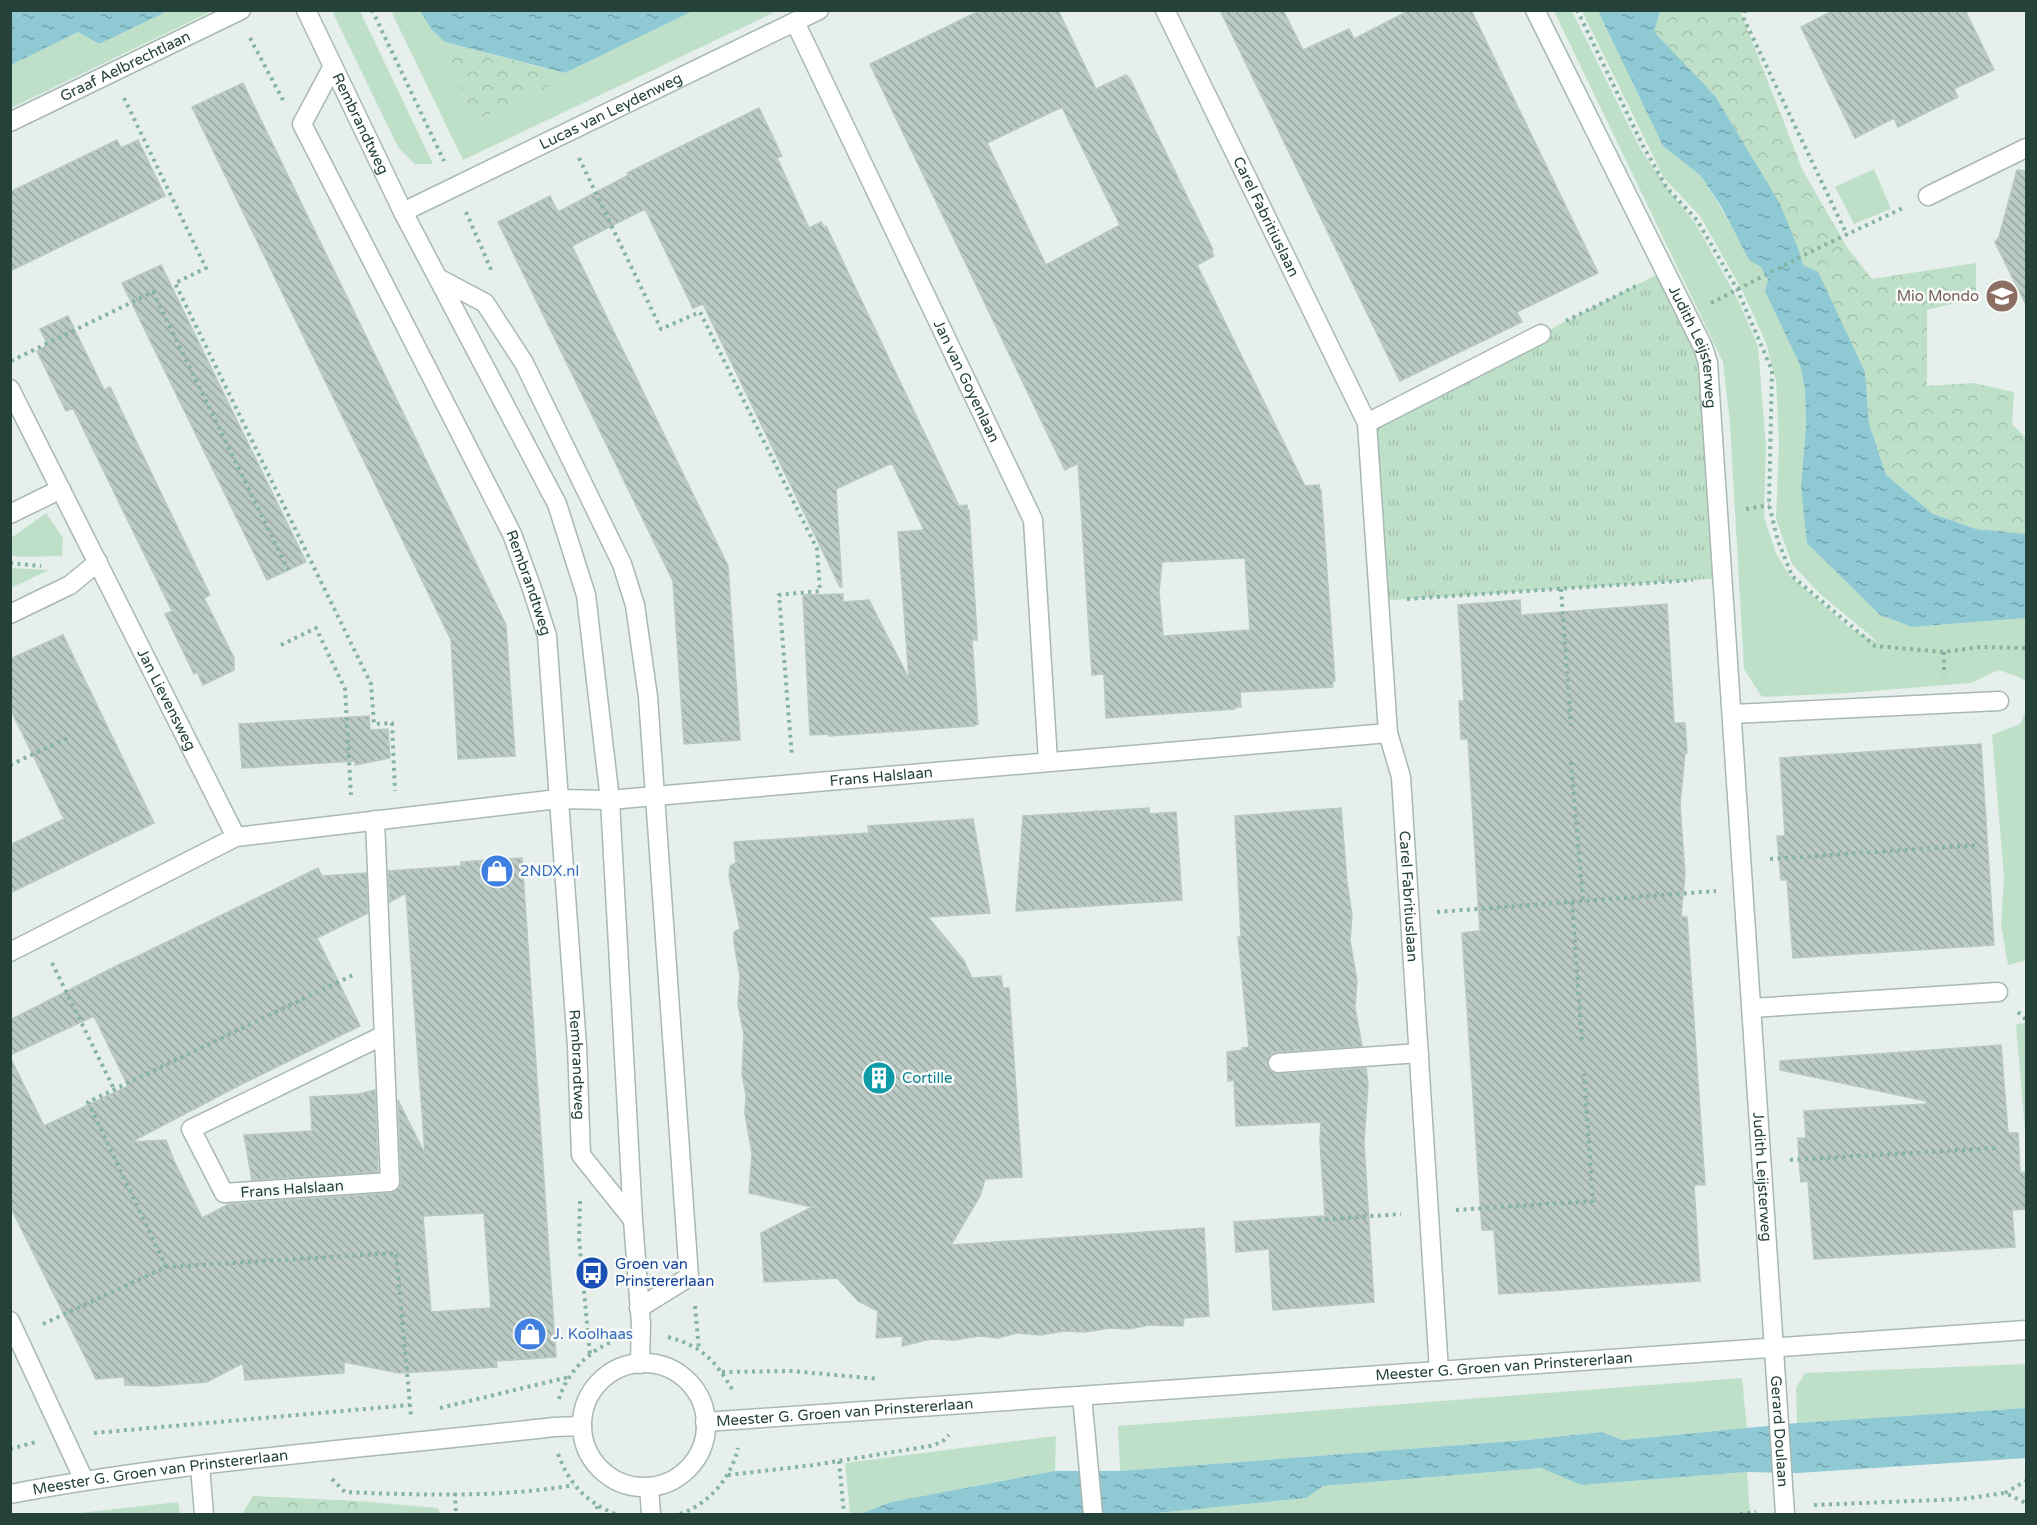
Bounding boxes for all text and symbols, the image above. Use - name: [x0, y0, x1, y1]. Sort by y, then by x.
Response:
- street label: Graaf Aelbrechtlaan: [57, 27, 193, 105]
- street label: Lucas van Leydenweg: [537, 69, 685, 153]
- street label: Rembrandtweg: [328, 70, 393, 177]
- street label: Carel Fabritiuslaan: [1229, 154, 1303, 280]
- school or university icon: Mio Mondo: [1984, 278, 2020, 314]
- street label: Judith Leijsterweg: [1665, 283, 1720, 409]
- place label: Mio Mondo: [1897, 287, 1979, 305]
- street label: Jan van Goyenlaan: [930, 317, 1004, 445]
- street label: Rembrandtweg: [502, 527, 555, 638]
- street label: Jan Lievensweg: [134, 646, 200, 754]
- street label: Frans Halslaan: [829, 763, 934, 790]
- street label: Carel Fabritiuslaan: [1395, 830, 1422, 963]
- shop icon: 2NDX.nl: [479, 853, 515, 889]
- place label: 2NDX.nl: [520, 862, 579, 880]
- street label: Rembrandtweg: [565, 1009, 589, 1120]
- building icon: Cortille: [861, 1060, 897, 1096]
- place label: Cortille: [902, 1069, 952, 1087]
- street label: Judith Leijsterweg: [1749, 1112, 1776, 1242]
- street label: Frans Halslaan: [240, 1176, 344, 1202]
- bus stop icon: Groen van Prinstererlaan: [574, 1255, 610, 1291]
- place label: Groen van Prinstererlaan: [615, 1255, 714, 1290]
- shop icon: J. Koolhaas: [512, 1316, 548, 1352]
- place label: J. Koolhaas: [553, 1325, 633, 1343]
- street label: Meester G. Groen van Prinstererlaan: [1375, 1348, 1633, 1384]
- street label: Gerard Doulaan: [1767, 1375, 1792, 1488]
- street label: Meester G. Groen van Prinstererlaan: [715, 1394, 974, 1430]
- street label: Meester G. Groen van Prinstererlaan: [31, 1446, 289, 1499]

